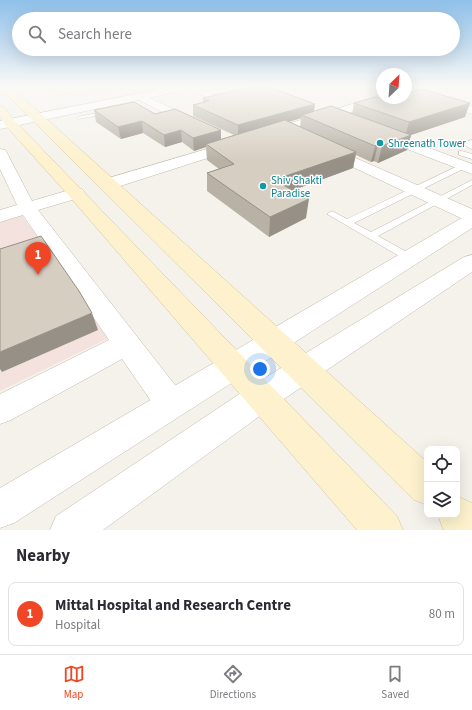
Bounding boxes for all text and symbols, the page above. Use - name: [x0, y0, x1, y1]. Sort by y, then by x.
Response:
- search box: [12, 12, 460, 56]
- icon: search: [26, 23, 48, 45]
- text: Search here: [58, 24, 132, 45]
- north arrow: [376, 68, 412, 104]
- place label: Shreenath Tower: [388, 136, 466, 151]
- marker: Shreenath Tower: [375, 138, 385, 148]
- place label: Shiv Shakti Paradise: [271, 173, 322, 201]
- marker: Shiv Shakti Paradise: [258, 181, 268, 191]
- pin: 1: [25, 242, 51, 275]
- your location: [250, 359, 270, 379]
- map controls: [424, 446, 460, 518]
- button: locate: [424, 446, 460, 482]
- button: layers: [424, 482, 460, 518]
- text: Nearby: [16, 544, 70, 568]
- text: Mittal Hospital and Research Centre: [55, 595, 291, 616]
- text: 1: [27, 605, 33, 623]
- text: 80 m: [429, 605, 455, 623]
- text: Hospital: [55, 616, 100, 634]
- tab: Map: [63, 663, 85, 702]
- tab: Directions: [210, 663, 256, 702]
- tab: Saved: [381, 663, 409, 702]

